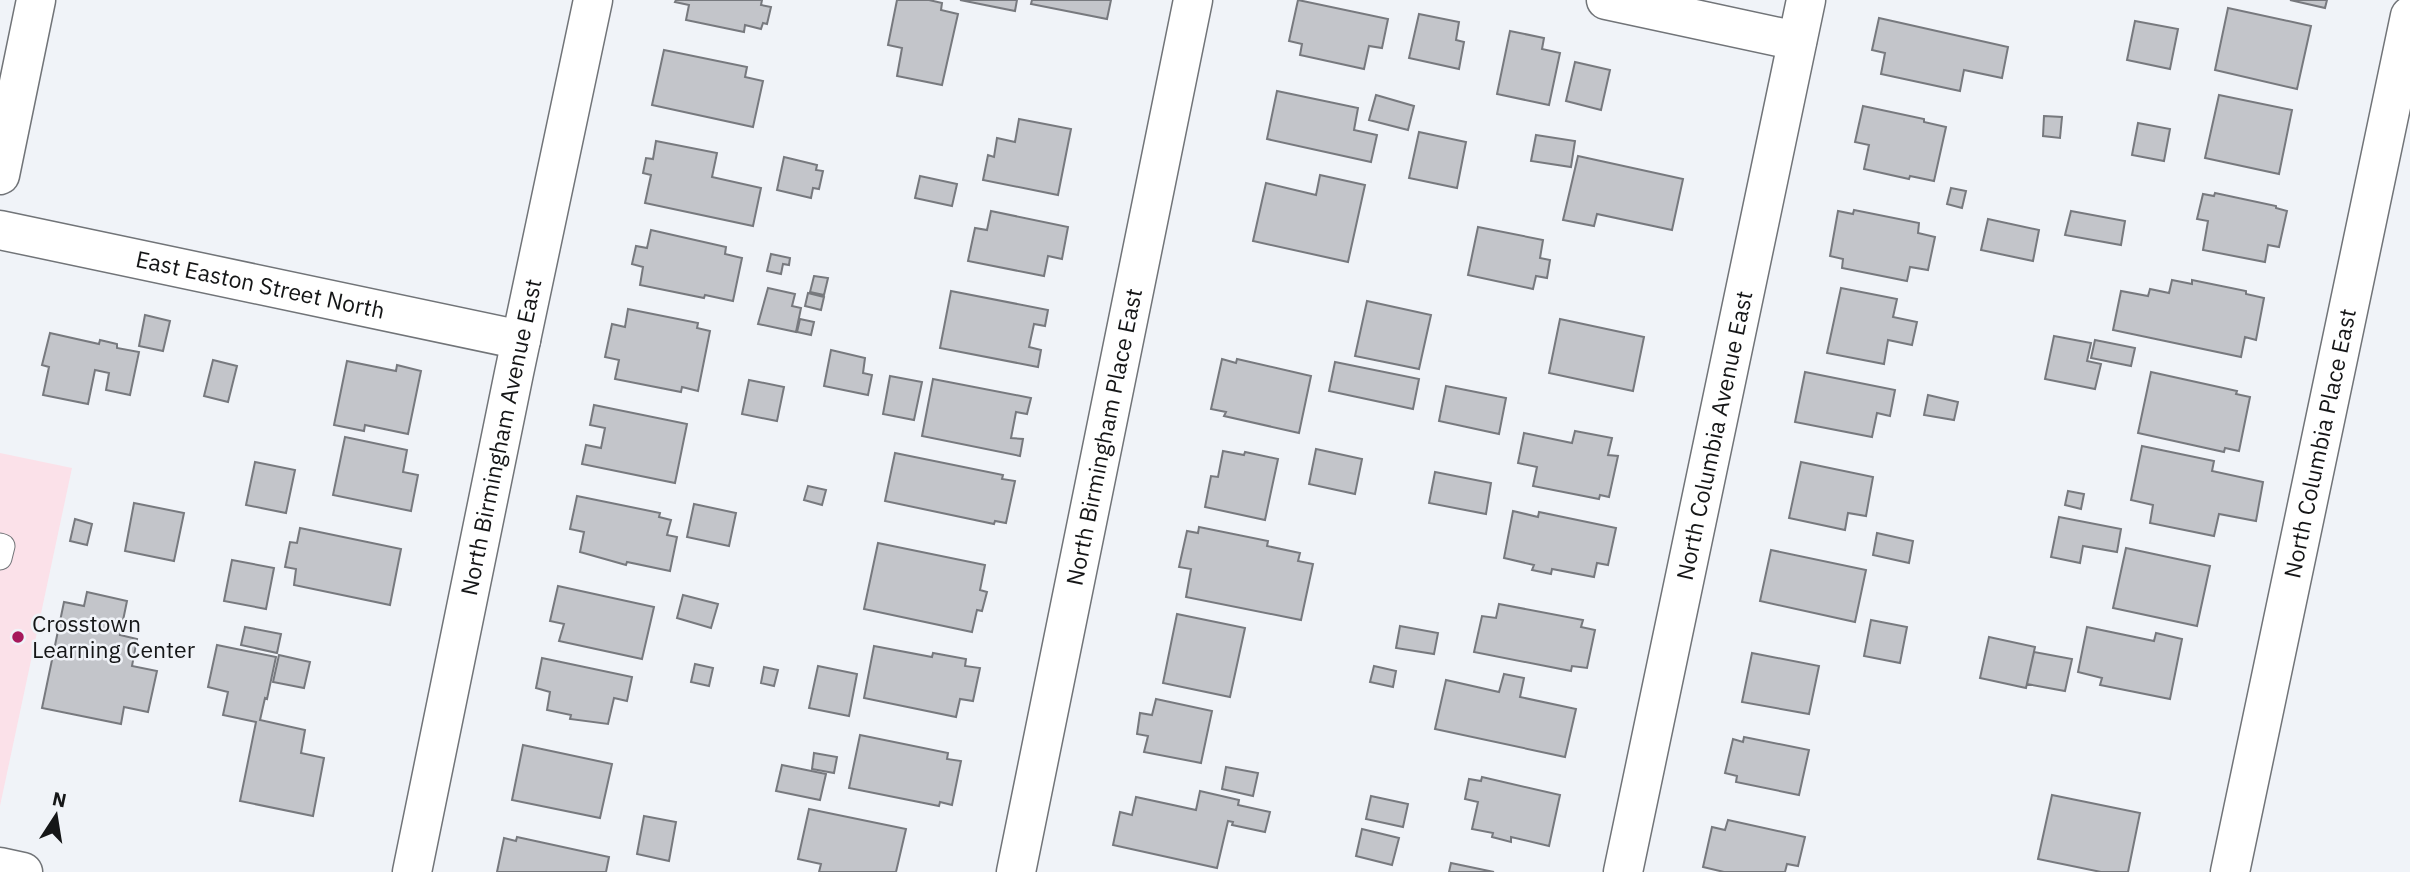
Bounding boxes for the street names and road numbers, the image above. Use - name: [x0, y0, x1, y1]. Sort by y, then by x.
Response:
- street label: East Easton Street North: [133, 243, 388, 325]
- street label: North Birmingham Avenue East: [453, 276, 548, 598]
- street label: North Birmingham Place East: [1059, 286, 1148, 588]
- street label: North Columbia Avenue East: [1669, 288, 1759, 583]
- street label: North Columbia Place East: [2276, 306, 2362, 581]

